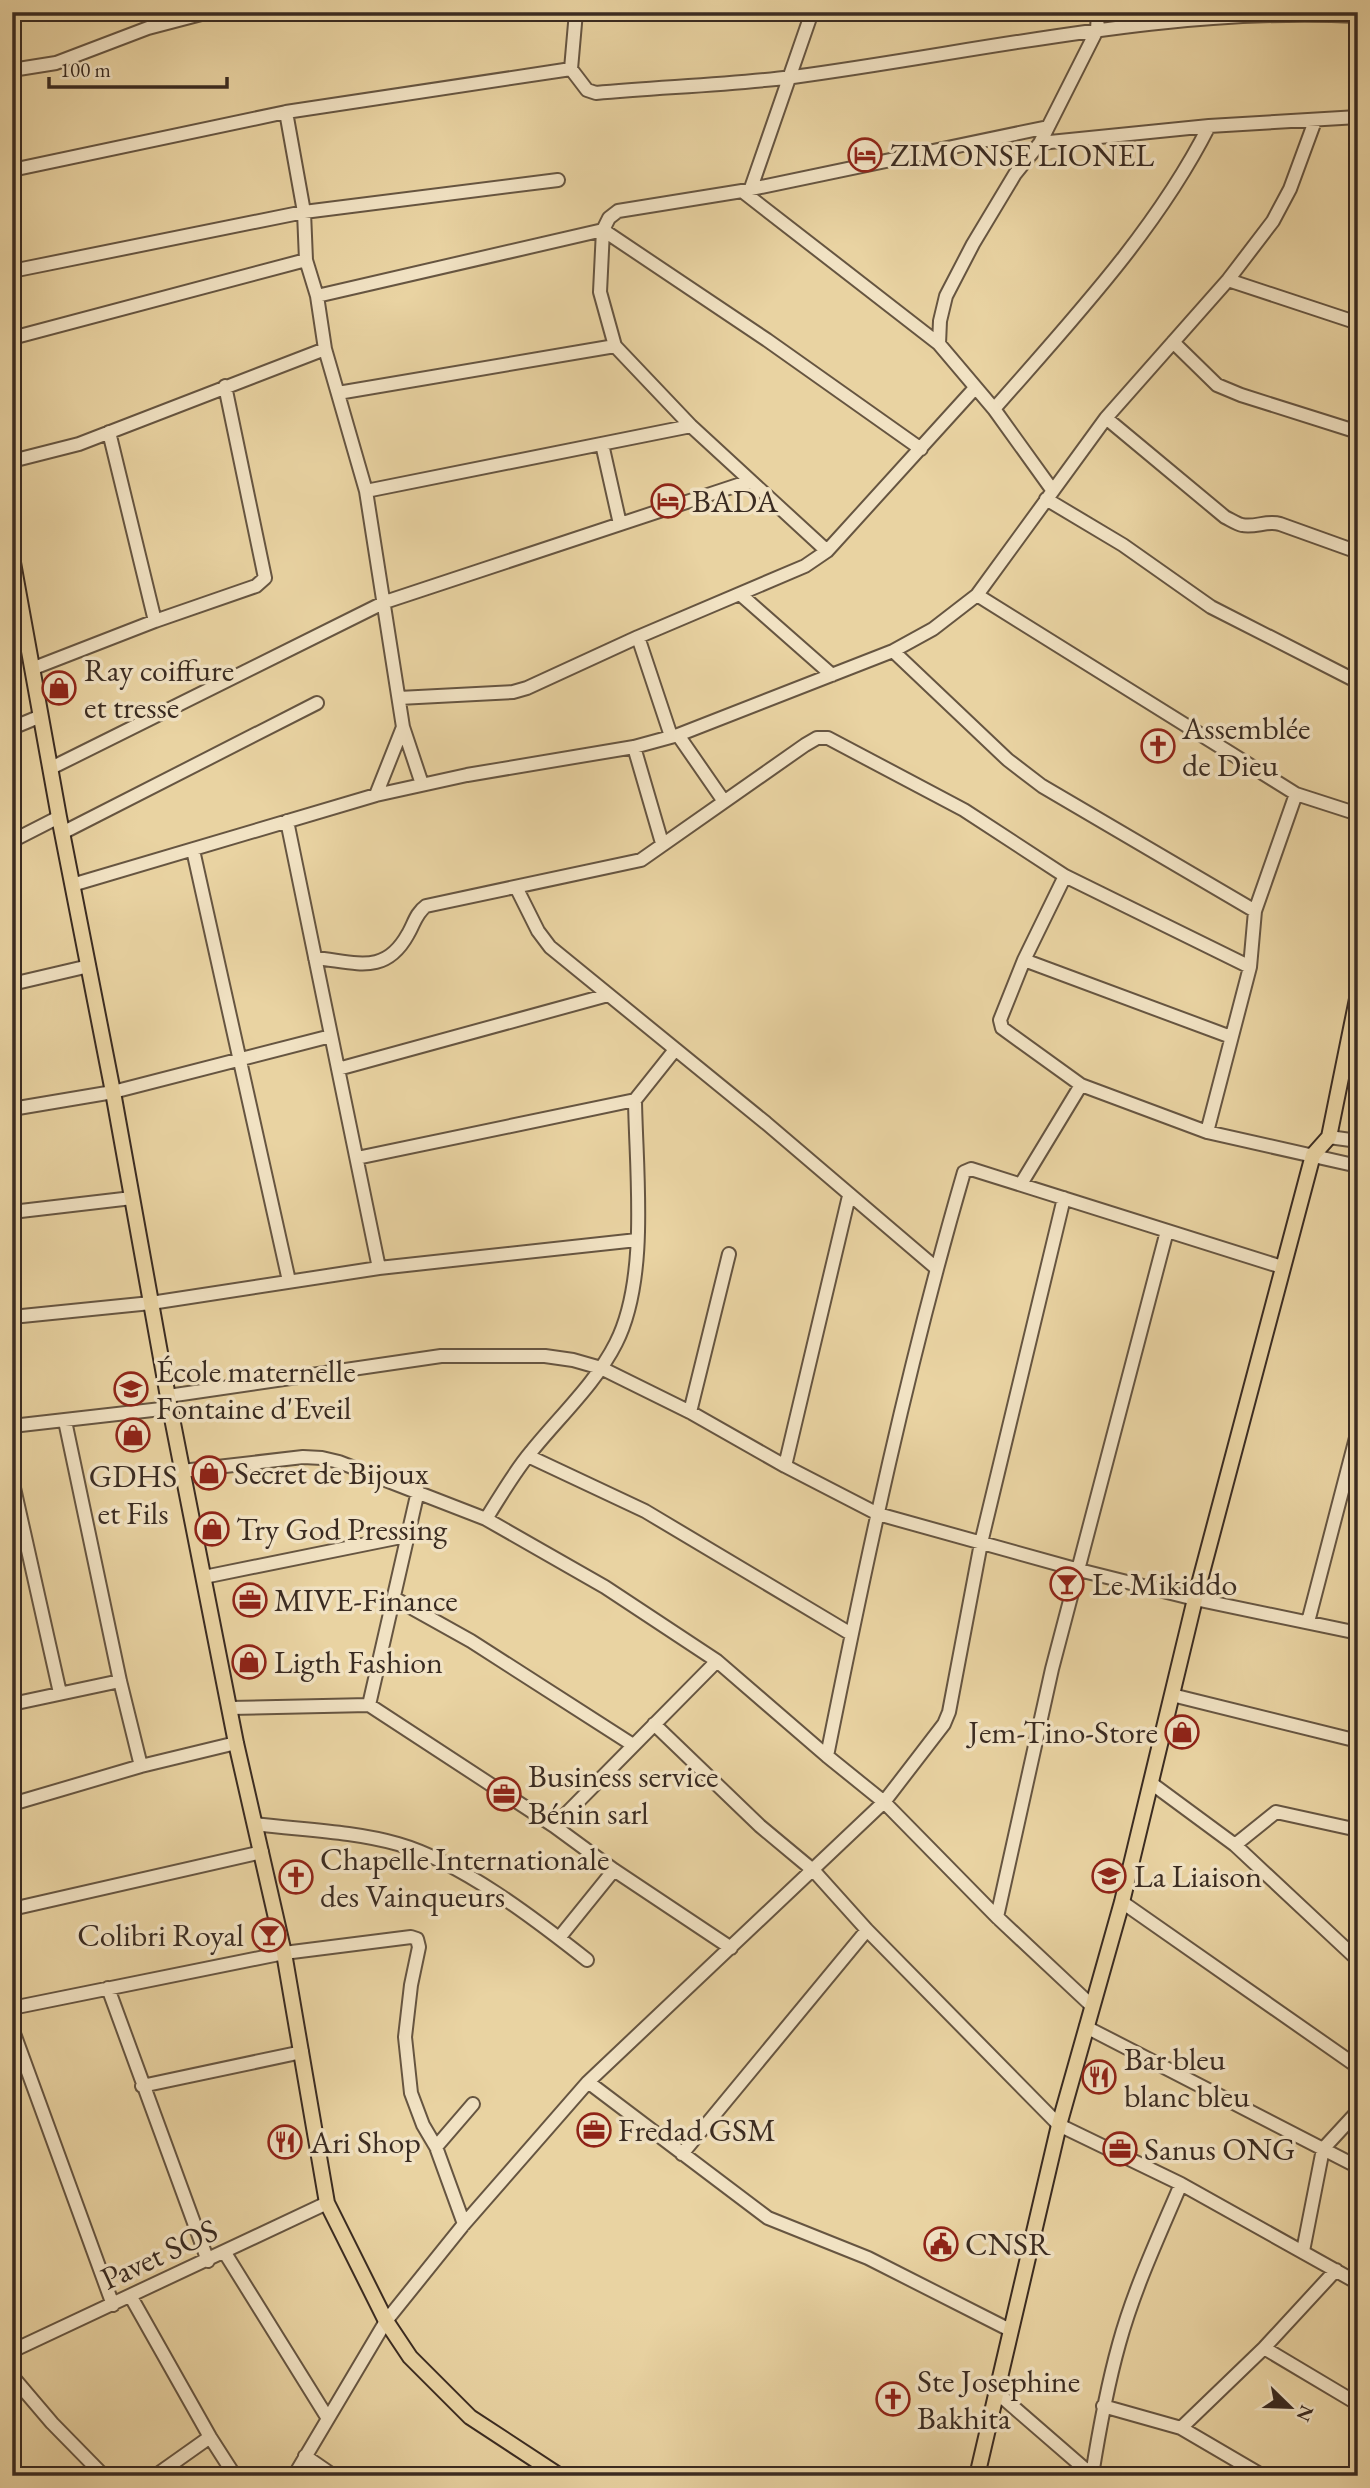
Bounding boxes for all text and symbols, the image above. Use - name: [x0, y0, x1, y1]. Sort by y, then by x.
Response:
- scale bar: [49, 46, 228, 90]
- text: 100 m: [60, 56, 111, 83]
- place label: ZIMONSE LIONEL: [890, 134, 1154, 176]
- hotel icon: ZIMONSE LIONEL: [846, 136, 884, 174]
- place label: BADA: [692, 480, 779, 522]
- hotel icon: BADA: [649, 482, 687, 520]
- place label: Ray coiffure et tresse: [84, 649, 234, 728]
- shop icon: Ray coiffure et tresse: [40, 669, 78, 707]
- place label: Assemblée de Dieu: [1181, 707, 1311, 786]
- church icon: Assemblée de Dieu: [1139, 727, 1177, 765]
- place label: École maternelle Fontaine d'Eveil: [156, 1350, 356, 1429]
- school or university icon: École maternelle Fontaine d'Eveil: [112, 1370, 150, 1408]
- shop icon: GDHS et Fils: [114, 1416, 152, 1454]
- place label: Secret de Bijoux: [234, 1452, 429, 1494]
- shop icon: Secret de Bijoux: [190, 1454, 228, 1492]
- place label: GDHS et Fils: [89, 1455, 177, 1534]
- place label: Try God Pressing: [236, 1508, 448, 1550]
- shop icon: Try God Pressing: [193, 1510, 231, 1548]
- place label: Le Mikiddo: [1092, 1563, 1237, 1605]
- bar icon: Le Mikiddo: [1048, 1565, 1086, 1603]
- place label: MIVE-Finance: [274, 1579, 458, 1621]
- office icon: MIVE-Finance: [231, 1581, 269, 1619]
- place label: Ligth Fashion: [274, 1641, 443, 1683]
- shop icon: Ligth Fashion: [230, 1643, 268, 1681]
- place label: Jem-Tino-Store: [965, 1711, 1158, 1753]
- shop icon: Jem-Tino-Store: [1163, 1713, 1201, 1751]
- place label: Business service Bénin sarl: [528, 1755, 719, 1834]
- office icon: Business service Bénin sarl: [485, 1775, 523, 1813]
- place label: Chapelle Internationale des Vainqueurs: [320, 1838, 610, 1917]
- place label: La Liaison: [1134, 1855, 1262, 1897]
- school or university icon: La Liaison: [1090, 1857, 1128, 1895]
- church icon: Chapelle Internationale des Vainqueurs: [277, 1858, 315, 1896]
- place label: Colibri Royal: [77, 1914, 244, 1956]
- bar icon: Colibri Royal: [250, 1916, 288, 1954]
- place label: Bar bleu blanc bleu: [1124, 2038, 1250, 2117]
- restaurant icon: Bar bleu blanc bleu: [1080, 2058, 1118, 2096]
- place label: Fredad GSM: [618, 2109, 776, 2151]
- office icon: Fredad GSM: [575, 2111, 613, 2149]
- place label: Ari Shop: [309, 2121, 421, 2163]
- restaurant icon: Ari Shop: [266, 2123, 304, 2161]
- place label: Sanus ONG: [1144, 2128, 1295, 2170]
- office icon: Sanus ONG: [1101, 2130, 1139, 2168]
- street label: Pavet SOS: [94, 2209, 224, 2299]
- place label: CNSR: [965, 2223, 1051, 2265]
- public building icon: CNSR: [922, 2225, 960, 2263]
- place label: Ste Josephine Bakhita: [917, 2360, 1080, 2439]
- north arrow: [1254, 2372, 1324, 2442]
- church icon: Ste Josephine Bakhita: [874, 2380, 912, 2418]
- text: N: [1290, 2401, 1320, 2426]

